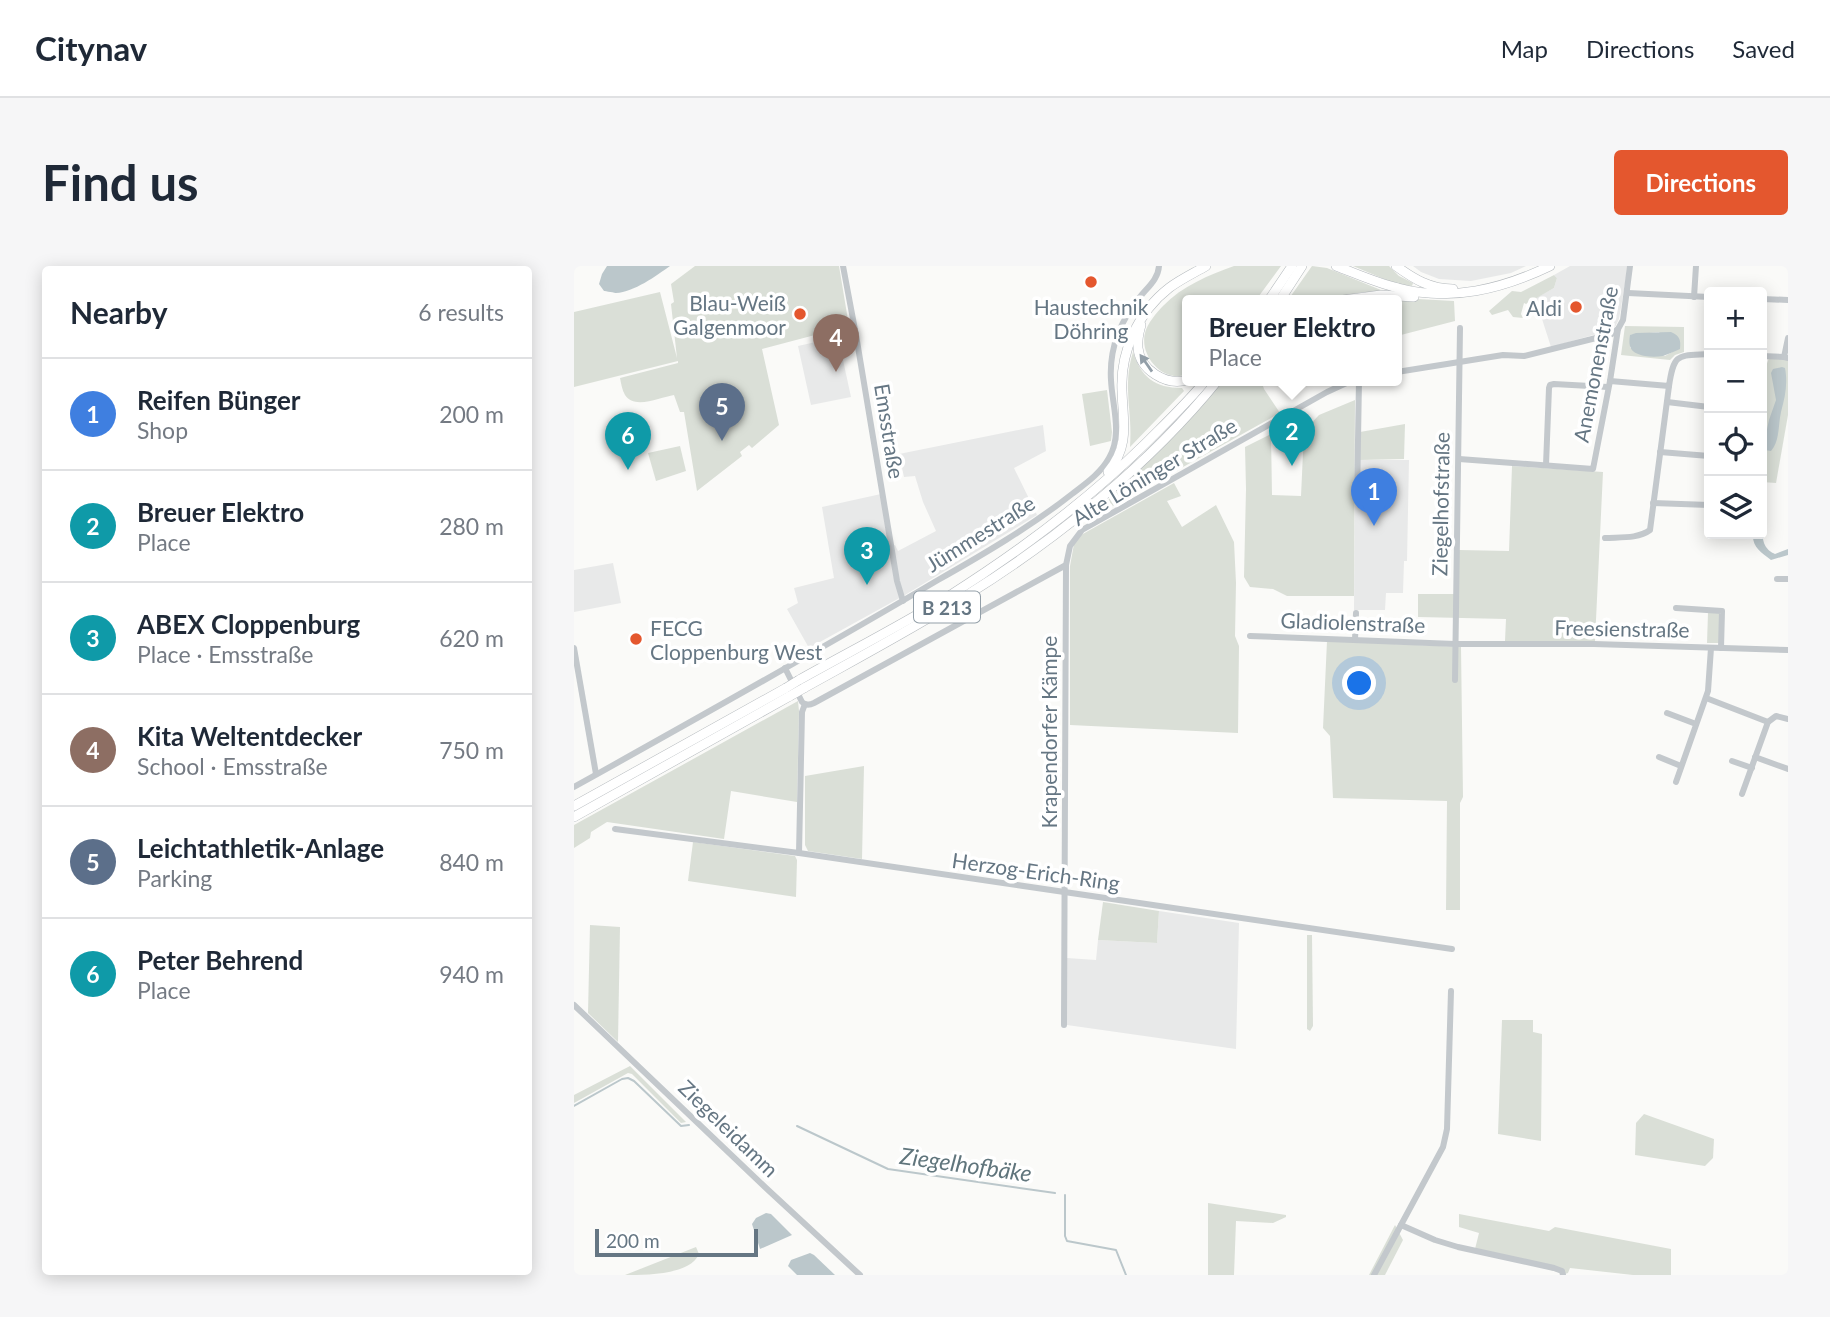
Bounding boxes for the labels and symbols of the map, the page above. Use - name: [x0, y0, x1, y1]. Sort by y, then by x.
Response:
- marker: Haustechnik Döhring: [1083, 274, 1099, 290]
- street label: Anemonenstraße: [1568, 284, 1622, 444]
- place label: Blau-Weiß Galgenmoor: [673, 290, 786, 339]
- place label: Haustechnik Döhring: [1034, 294, 1149, 343]
- place label: Aldi: [1526, 295, 1562, 320]
- marker: Aldi: [1568, 299, 1584, 315]
- marker: Blau-Weiß Galgenmoor: [792, 306, 808, 322]
- pin: 4: [813, 314, 859, 372]
- one-way arrow: [1139, 354, 1153, 372]
- street label: Emsstraße: [870, 382, 910, 480]
- pin: 5: [699, 383, 745, 441]
- pin: 2: [1269, 408, 1315, 466]
- pin: 6: [605, 412, 651, 470]
- street label: Alte Löninger Straße: [1067, 412, 1241, 530]
- street label: Ziegelhofstraße: [1426, 432, 1454, 576]
- pin: 1: [1351, 468, 1397, 526]
- street label: Jümmestraße: [921, 490, 1039, 576]
- pin: 3: [844, 527, 890, 585]
- road number: B 213: [914, 592, 980, 622]
- street label: Gladiolenstraße: [1280, 607, 1426, 637]
- street label: Freesienstraße: [1554, 614, 1690, 642]
- place label: FECG Cloppenburg West: [650, 615, 823, 664]
- marker: FECG Cloppenburg West: [628, 631, 644, 647]
- street label: Krapendorfer Kämpe: [1036, 636, 1061, 828]
- your location: [1342, 666, 1376, 700]
- street label: Herzog-Erich-Ring: [951, 847, 1122, 895]
- street label: Ziegeleidamm: [674, 1074, 784, 1182]
- water label: Ziegelhofbäke: [897, 1141, 1034, 1187]
- scale bar: [595, 1226, 758, 1258]

